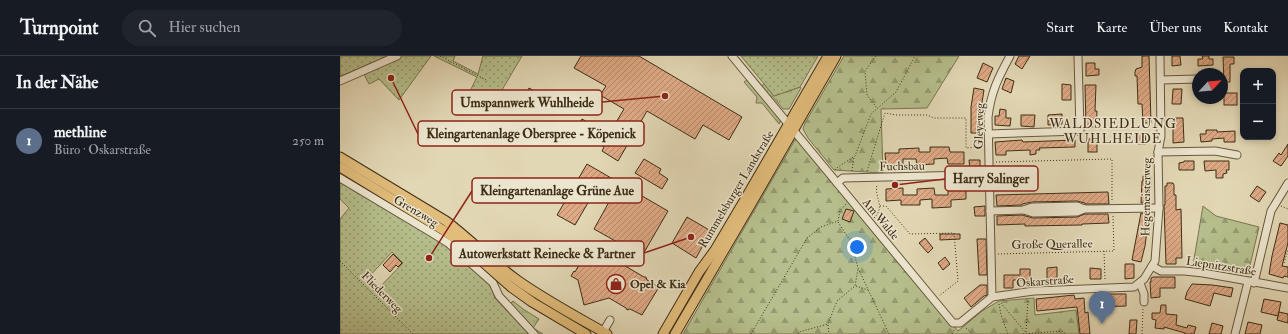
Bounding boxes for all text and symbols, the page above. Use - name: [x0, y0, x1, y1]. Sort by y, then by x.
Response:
- search box: [122, 10, 402, 46]
- text: Turnpoint: [20, 16, 98, 40]
- icon: search: [136, 17, 158, 39]
- text: Hier suchen: [168, 18, 240, 37]
- text: Start: [1046, 19, 1074, 36]
- text: Karte: [1096, 19, 1127, 36]
- text: Über uns: [1149, 19, 1201, 36]
- text: Kontakt: [1223, 19, 1268, 36]
- north arrow: [1192, 68, 1228, 104]
- map controls: [1240, 68, 1276, 140]
- button: +: [1240, 68, 1276, 104]
- text: In der Nähe: [16, 72, 98, 93]
- callout: Umspannwerk Wuhlheide: [452, 90, 602, 115]
- text: Umspannwerk Wuhlheide: [460, 95, 595, 112]
- street label: Gleyeweg: [971, 101, 988, 150]
- button: −: [1240, 104, 1276, 140]
- district label: WALDSIEDLUNG WUHLHEIDE: [1048, 116, 1177, 147]
- callout: Kleingartenanlage Oberspree - Köpenick: [418, 121, 644, 146]
- text: methline: [54, 123, 106, 142]
- text: Kleingartenanlage Oberspree - Köpenick: [426, 126, 637, 143]
- street label: Rummelsburger Landstraße: [695, 128, 777, 251]
- text: 1: [27, 133, 31, 149]
- text: 250 m: [292, 133, 324, 149]
- text: Büro · Oskarstraße: [54, 142, 151, 158]
- street label: Hegemeisterweg: [1138, 156, 1155, 237]
- street label: Fuchsbau: [879, 159, 925, 174]
- callout: Harry Salinger: [945, 166, 1038, 191]
- text: Harry Salinger: [953, 171, 1031, 188]
- callout: Kleingartenanlage Grüne Aue: [472, 178, 642, 203]
- text: Kleingartenanlage Grüne Aue: [480, 183, 635, 200]
- street label: Grenzweg: [391, 192, 442, 231]
- street label: Am Walde: [858, 195, 902, 243]
- street label: Große Querallee: [1011, 236, 1093, 253]
- your location: [847, 237, 867, 257]
- callout: Autowerkstatt Reinecke & Partner: [451, 241, 644, 266]
- text: Autowerkstatt Reinecke & Partner: [458, 246, 636, 262]
- street label: Liepnitzstraße: [1185, 254, 1257, 279]
- street label: Fliederweg: [358, 269, 406, 317]
- street label: Oskarstraße: [1016, 272, 1074, 291]
- shop icon: Opel & Kia: [605, 273, 627, 295]
- place label: Opel & Kia: [630, 277, 687, 292]
- pin: 1: [1089, 291, 1115, 324]

